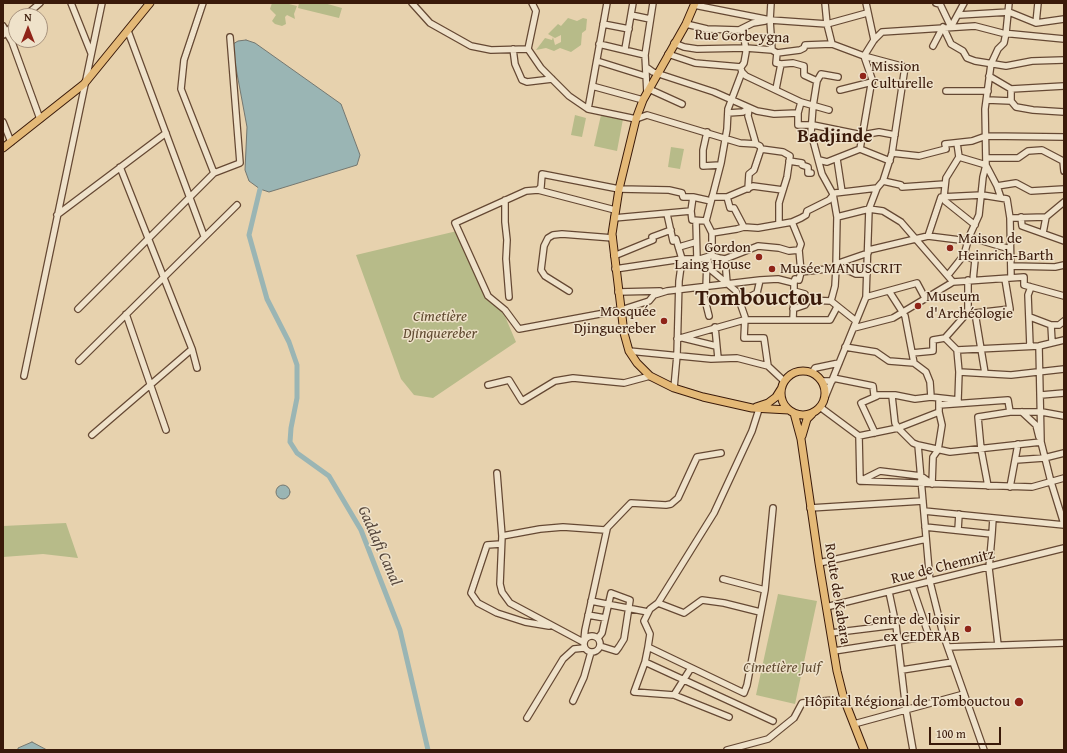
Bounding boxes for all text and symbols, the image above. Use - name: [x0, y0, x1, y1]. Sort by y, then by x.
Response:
- north arrow: [8, 8, 48, 48]
- text: N: [24, 9, 32, 25]
- street label: Rue Gorbeygna: [694, 26, 790, 48]
- place label: Mission Culturelle: [871, 58, 933, 93]
- marker: Mission Culturelle: [858, 71, 868, 81]
- district label: Badjinde: [797, 126, 873, 148]
- place label: Maison de Heinrich-Barth: [958, 230, 1054, 265]
- place label: Gordon Laing House: [674, 239, 751, 274]
- marker: Maison de Heinrich-Barth: [945, 243, 955, 253]
- marker: Gordon Laing House: [754, 252, 764, 262]
- place label: Musée MANUSCRIT: [780, 260, 902, 278]
- marker: Musée MANUSCRIT: [767, 264, 777, 274]
- district label: Tombouctou: [695, 285, 823, 313]
- place label: Museum d'Archéologie: [926, 288, 1013, 323]
- marker: Museum d'Archéologie: [913, 301, 923, 311]
- place label: Mosquée Djinguereber: [574, 303, 656, 338]
- park label: Cimetière Djinguereber: [403, 308, 477, 343]
- marker: Mosquée Djinguereber: [659, 316, 669, 326]
- water label: Gaddafi Canal: [353, 503, 405, 589]
- street label: Route de Kabara: [820, 542, 854, 646]
- street label: Rue de Chemnitz: [889, 545, 997, 589]
- place label: Centre de loisir ex CEDERAB: [864, 611, 960, 646]
- marker: Centre de loisir ex CEDERAB: [963, 624, 973, 634]
- park label: Cimetière Juif: [743, 659, 821, 677]
- place label: Hôpital Régional de Tombouctou: [805, 693, 1010, 711]
- marker: Hôpital Régional de Tombouctou: [1013, 696, 1025, 708]
- scale bar: [931, 719, 1003, 745]
- text: 100 m: [936, 725, 966, 742]

